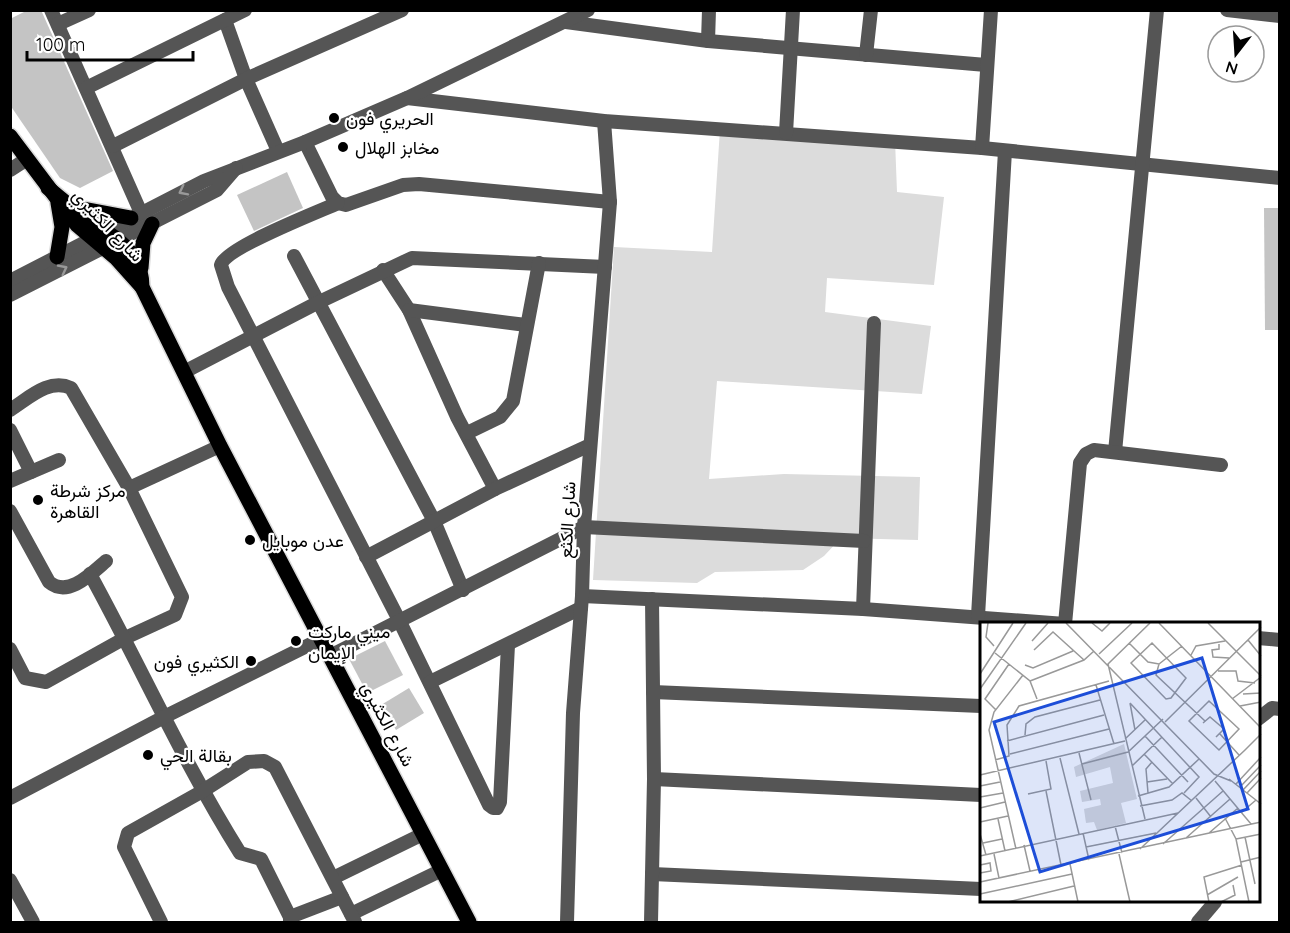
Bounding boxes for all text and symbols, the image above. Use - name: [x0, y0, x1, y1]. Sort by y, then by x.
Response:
- scale bar: [27, 24, 194, 62]
- north arrow: [1206, 24, 1266, 84]
- text: 100 m: [36, 33, 85, 56]
- text: N: [1223, 57, 1240, 80]
- place label: الحريري فون: [346, 107, 434, 134]
- marker: الحريري فون: [327, 111, 341, 125]
- place label: مخابز الهلال: [355, 136, 439, 159]
- marker: مخابز الهلال: [336, 140, 350, 154]
- street label: شارع الكثيري: [65, 184, 149, 269]
- one-way arrow: [178, 184, 189, 196]
- one-way arrow: [56, 265, 67, 276]
- place label: مركز شرطة القاهرة: [50, 479, 126, 523]
- street label: شارع الكثع: [554, 481, 581, 559]
- marker: مركز شرطة القاهرة: [31, 493, 45, 507]
- place label: عدن موبايل: [262, 529, 344, 552]
- marker: عدن موبايل: [243, 533, 257, 547]
- place label: ميني ماركت الإيمان: [308, 620, 390, 665]
- inset map: [980, 622, 1260, 903]
- marker: ميني ماركت الإيمان: [289, 634, 303, 648]
- place label: الكثيري فون: [154, 650, 239, 677]
- marker: الكثيري فون: [244, 654, 258, 668]
- street label: شارع الكثيري: [353, 678, 420, 772]
- place label: بقالة الحي: [160, 744, 232, 771]
- marker: بقالة الحي: [141, 748, 155, 762]

